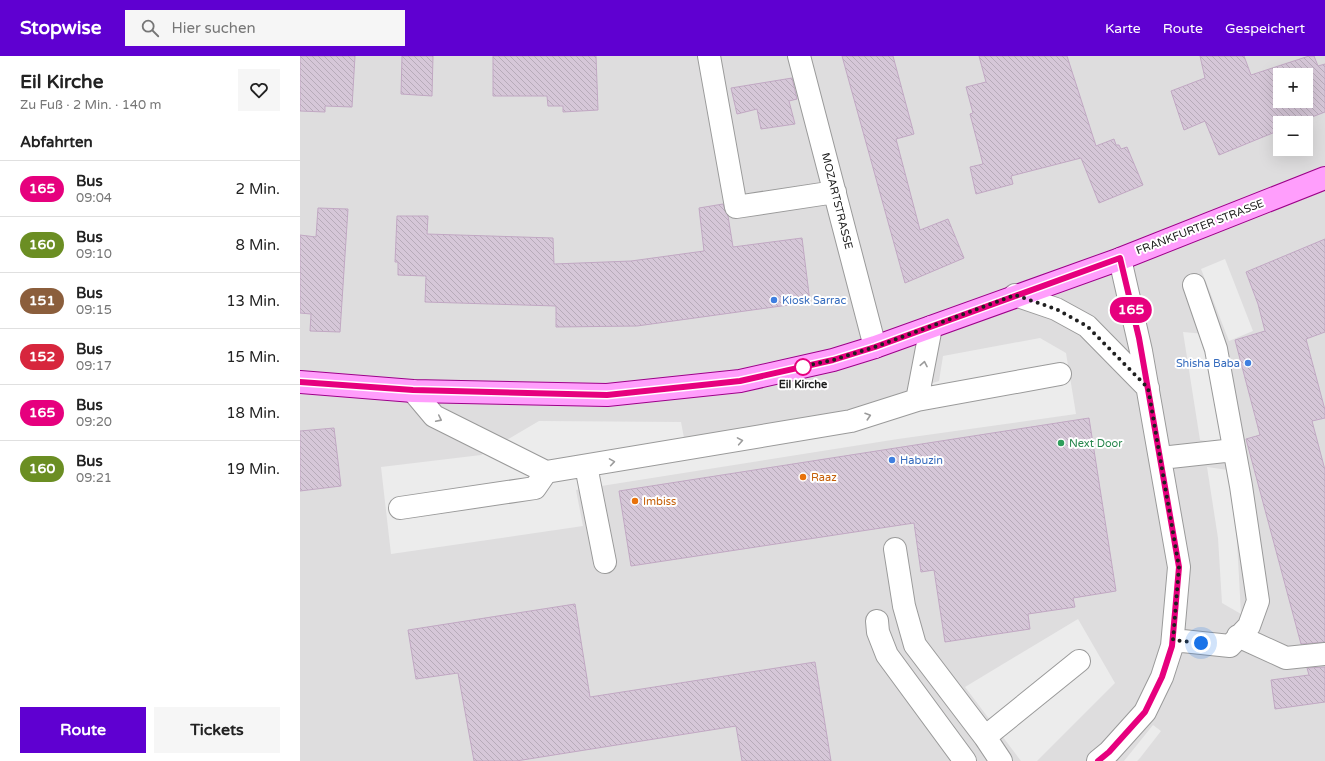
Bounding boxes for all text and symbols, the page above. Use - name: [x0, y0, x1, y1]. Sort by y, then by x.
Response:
- search box: [125, 10, 405, 46]
- text: Stopwise: [20, 17, 101, 39]
- icon: search: [139, 17, 161, 39]
- text: Hier suchen: [171, 19, 256, 37]
- text: Karte: [1105, 20, 1141, 37]
- text: Route: [1163, 20, 1203, 37]
- text: Gespeichert: [1225, 20, 1305, 37]
- map controls: [1273, 68, 1313, 156]
- button: +: [1273, 68, 1313, 108]
- button: heart: [238, 69, 280, 111]
- text: Eil Kirche: [20, 71, 103, 93]
- text: Zu Fuß · 2 Min. · 140 m: [20, 97, 161, 113]
- button: −: [1273, 116, 1313, 156]
- text: Abfahrten: [20, 133, 93, 151]
- street label: MOZARTSTRASSE: [819, 151, 855, 251]
- text: Bus: [76, 172, 103, 190]
- text: 165: [29, 180, 55, 197]
- text: 2 Min.: [236, 180, 280, 198]
- text: 09:04: [76, 190, 112, 206]
- street label: FRANKFURTER STRASSE: [1134, 197, 1266, 257]
- text: Bus: [76, 228, 103, 246]
- text: 160: [29, 236, 55, 253]
- text: 8 Min.: [236, 236, 280, 254]
- text: 09:10: [76, 246, 112, 262]
- text: Bus: [76, 284, 103, 302]
- text: 151: [29, 292, 55, 309]
- text: 13 Min.: [226, 292, 280, 310]
- place label: Kiosk Sarrac: [782, 294, 846, 307]
- marker: Kiosk Sarrac: [769, 295, 779, 305]
- line badge: 165: [1108, 297, 1154, 323]
- text: 165: [1118, 301, 1144, 318]
- text: 09:15: [76, 302, 112, 318]
- text: Bus: [76, 340, 103, 358]
- text: 152: [29, 348, 55, 365]
- text: 15 Min.: [226, 348, 280, 366]
- place label: Shisha Baba: [1176, 357, 1240, 370]
- text: 09:17: [76, 358, 112, 374]
- marker: Eil Kirche: [794, 358, 812, 376]
- marker: Shisha Baba: [1243, 358, 1253, 368]
- one-way arrow: [919, 360, 928, 367]
- place label: Eil Kirche: [779, 378, 828, 391]
- text: Bus: [76, 396, 103, 414]
- text: 165: [29, 404, 55, 421]
- text: 18 Min.: [226, 404, 280, 422]
- one-way arrow: [864, 412, 871, 421]
- text: 09:20: [76, 414, 112, 430]
- one-way arrow: [435, 414, 443, 422]
- one-way arrow: [737, 437, 743, 445]
- place label: Next Door: [1069, 437, 1123, 450]
- marker: Next Door: [1056, 438, 1066, 448]
- text: Bus: [76, 452, 103, 470]
- place label: Habuzin: [900, 454, 943, 467]
- marker: Habuzin: [887, 455, 897, 465]
- one-way arrow: [609, 458, 615, 467]
- text: 160: [29, 460, 55, 477]
- text: 19 Min.: [226, 460, 280, 478]
- text: 09:21: [76, 470, 112, 486]
- place label: Raaz: [811, 471, 837, 484]
- marker: Raaz: [798, 472, 808, 482]
- place label: Imbiss: [643, 495, 676, 508]
- marker: Imbiss: [630, 496, 640, 506]
- your location: [1191, 633, 1211, 653]
- button: Route: [20, 707, 146, 753]
- button: Tickets: [154, 707, 280, 753]

